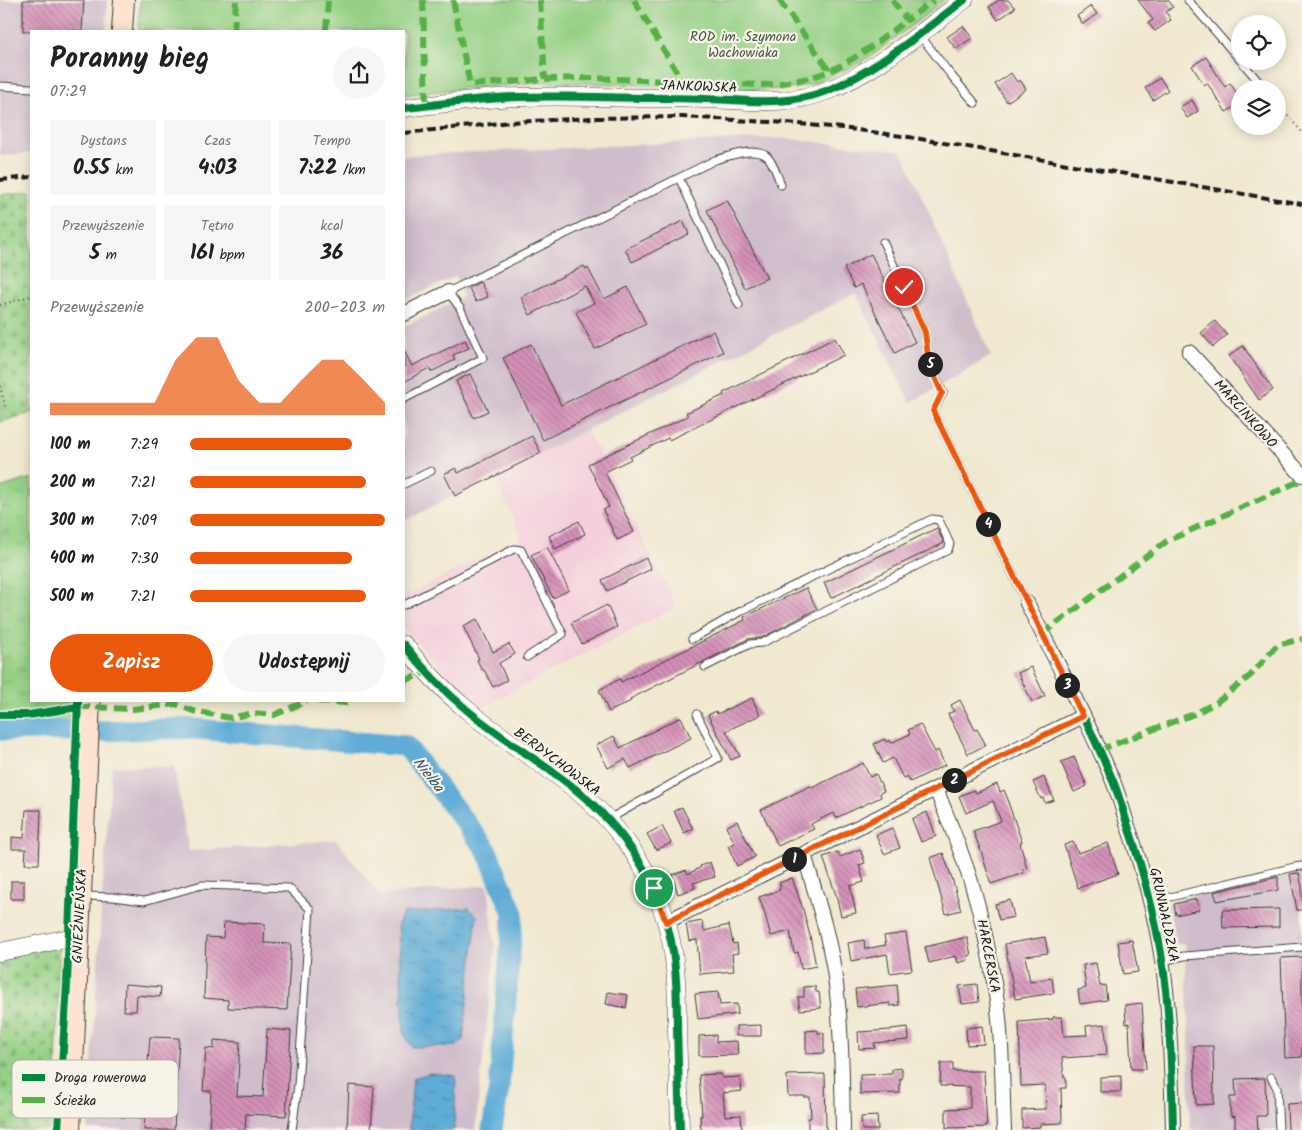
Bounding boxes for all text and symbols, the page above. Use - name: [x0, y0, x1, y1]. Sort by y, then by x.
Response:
- map controls: [1231, 15, 1286, 135]
- button: locate: [1231, 15, 1286, 70]
- park label: ROD im. Szymona Wachowiaka: [690, 26, 796, 64]
- text: Poranny bieg: [50, 37, 209, 82]
- button: share: [333, 47, 385, 99]
- street label: JANKOWSKA: [660, 75, 738, 99]
- text: 07:29: [50, 79, 86, 104]
- button: layers: [1231, 80, 1286, 135]
- text: Dystans: [80, 130, 127, 152]
- text: Czas: [204, 130, 231, 152]
- text: Tempo: [313, 130, 351, 152]
- text: 0.55: [73, 152, 110, 185]
- text: 4:03: [198, 152, 237, 185]
- text: 7:22: [298, 152, 337, 185]
- text: km: [110, 159, 133, 181]
- text: /km: [337, 159, 366, 181]
- text: Przewyższenie: [62, 215, 144, 237]
- text: Tętno: [201, 215, 234, 237]
- text: kcal: [320, 215, 343, 237]
- text: 5: [89, 237, 100, 270]
- text: 161: [190, 237, 214, 270]
- text: 36: [320, 237, 343, 270]
- text: m: [100, 244, 117, 266]
- text: bpm: [214, 244, 245, 266]
- pin: [883, 266, 925, 308]
- icon: check: [890, 273, 918, 301]
- text: Przewyższenie: [50, 295, 144, 320]
- text: 200–203 m: [304, 295, 385, 320]
- pin: 5: [918, 352, 942, 376]
- text: 5: [927, 353, 934, 375]
- street label: MARCINKOWO: [1208, 375, 1282, 454]
- text: 100 m: [50, 432, 91, 457]
- text: 7:29: [130, 432, 158, 457]
- text: 200 m: [50, 470, 95, 495]
- text: 7:21: [130, 470, 156, 495]
- text: 300 m: [50, 508, 94, 533]
- text: 7:09: [130, 508, 157, 533]
- pin: 4: [976, 512, 1000, 536]
- text: 4: [985, 513, 992, 535]
- text: 400 m: [50, 546, 94, 571]
- text: 7:30: [130, 546, 158, 571]
- text: 500 m: [50, 584, 94, 609]
- text: 7:21: [130, 584, 156, 609]
- button: Zapisz: [50, 634, 213, 692]
- button: Udostępnij: [223, 634, 385, 692]
- pin: 3: [1054, 672, 1080, 698]
- text: 3: [1064, 674, 1071, 696]
- street label: BERDYCHOWSKA: [509, 722, 605, 802]
- water label: Nielba: [407, 752, 450, 799]
- pin: 2: [942, 768, 966, 792]
- text: 2: [950, 769, 959, 791]
- pin: 1: [782, 846, 806, 872]
- text: 1: [792, 848, 797, 870]
- street label: GRUNWALDZKA: [1143, 866, 1185, 964]
- pin: [633, 867, 675, 909]
- street label: GNIEŹNIEŃSKA: [67, 868, 93, 964]
- icon: arrive: [640, 874, 668, 902]
- street label: HARCERSKA: [970, 917, 1006, 995]
- legend: [12, 1060, 178, 1118]
- text: Droga rowerowa: [54, 1067, 147, 1089]
- text: Ścieżka: [54, 1090, 96, 1112]

